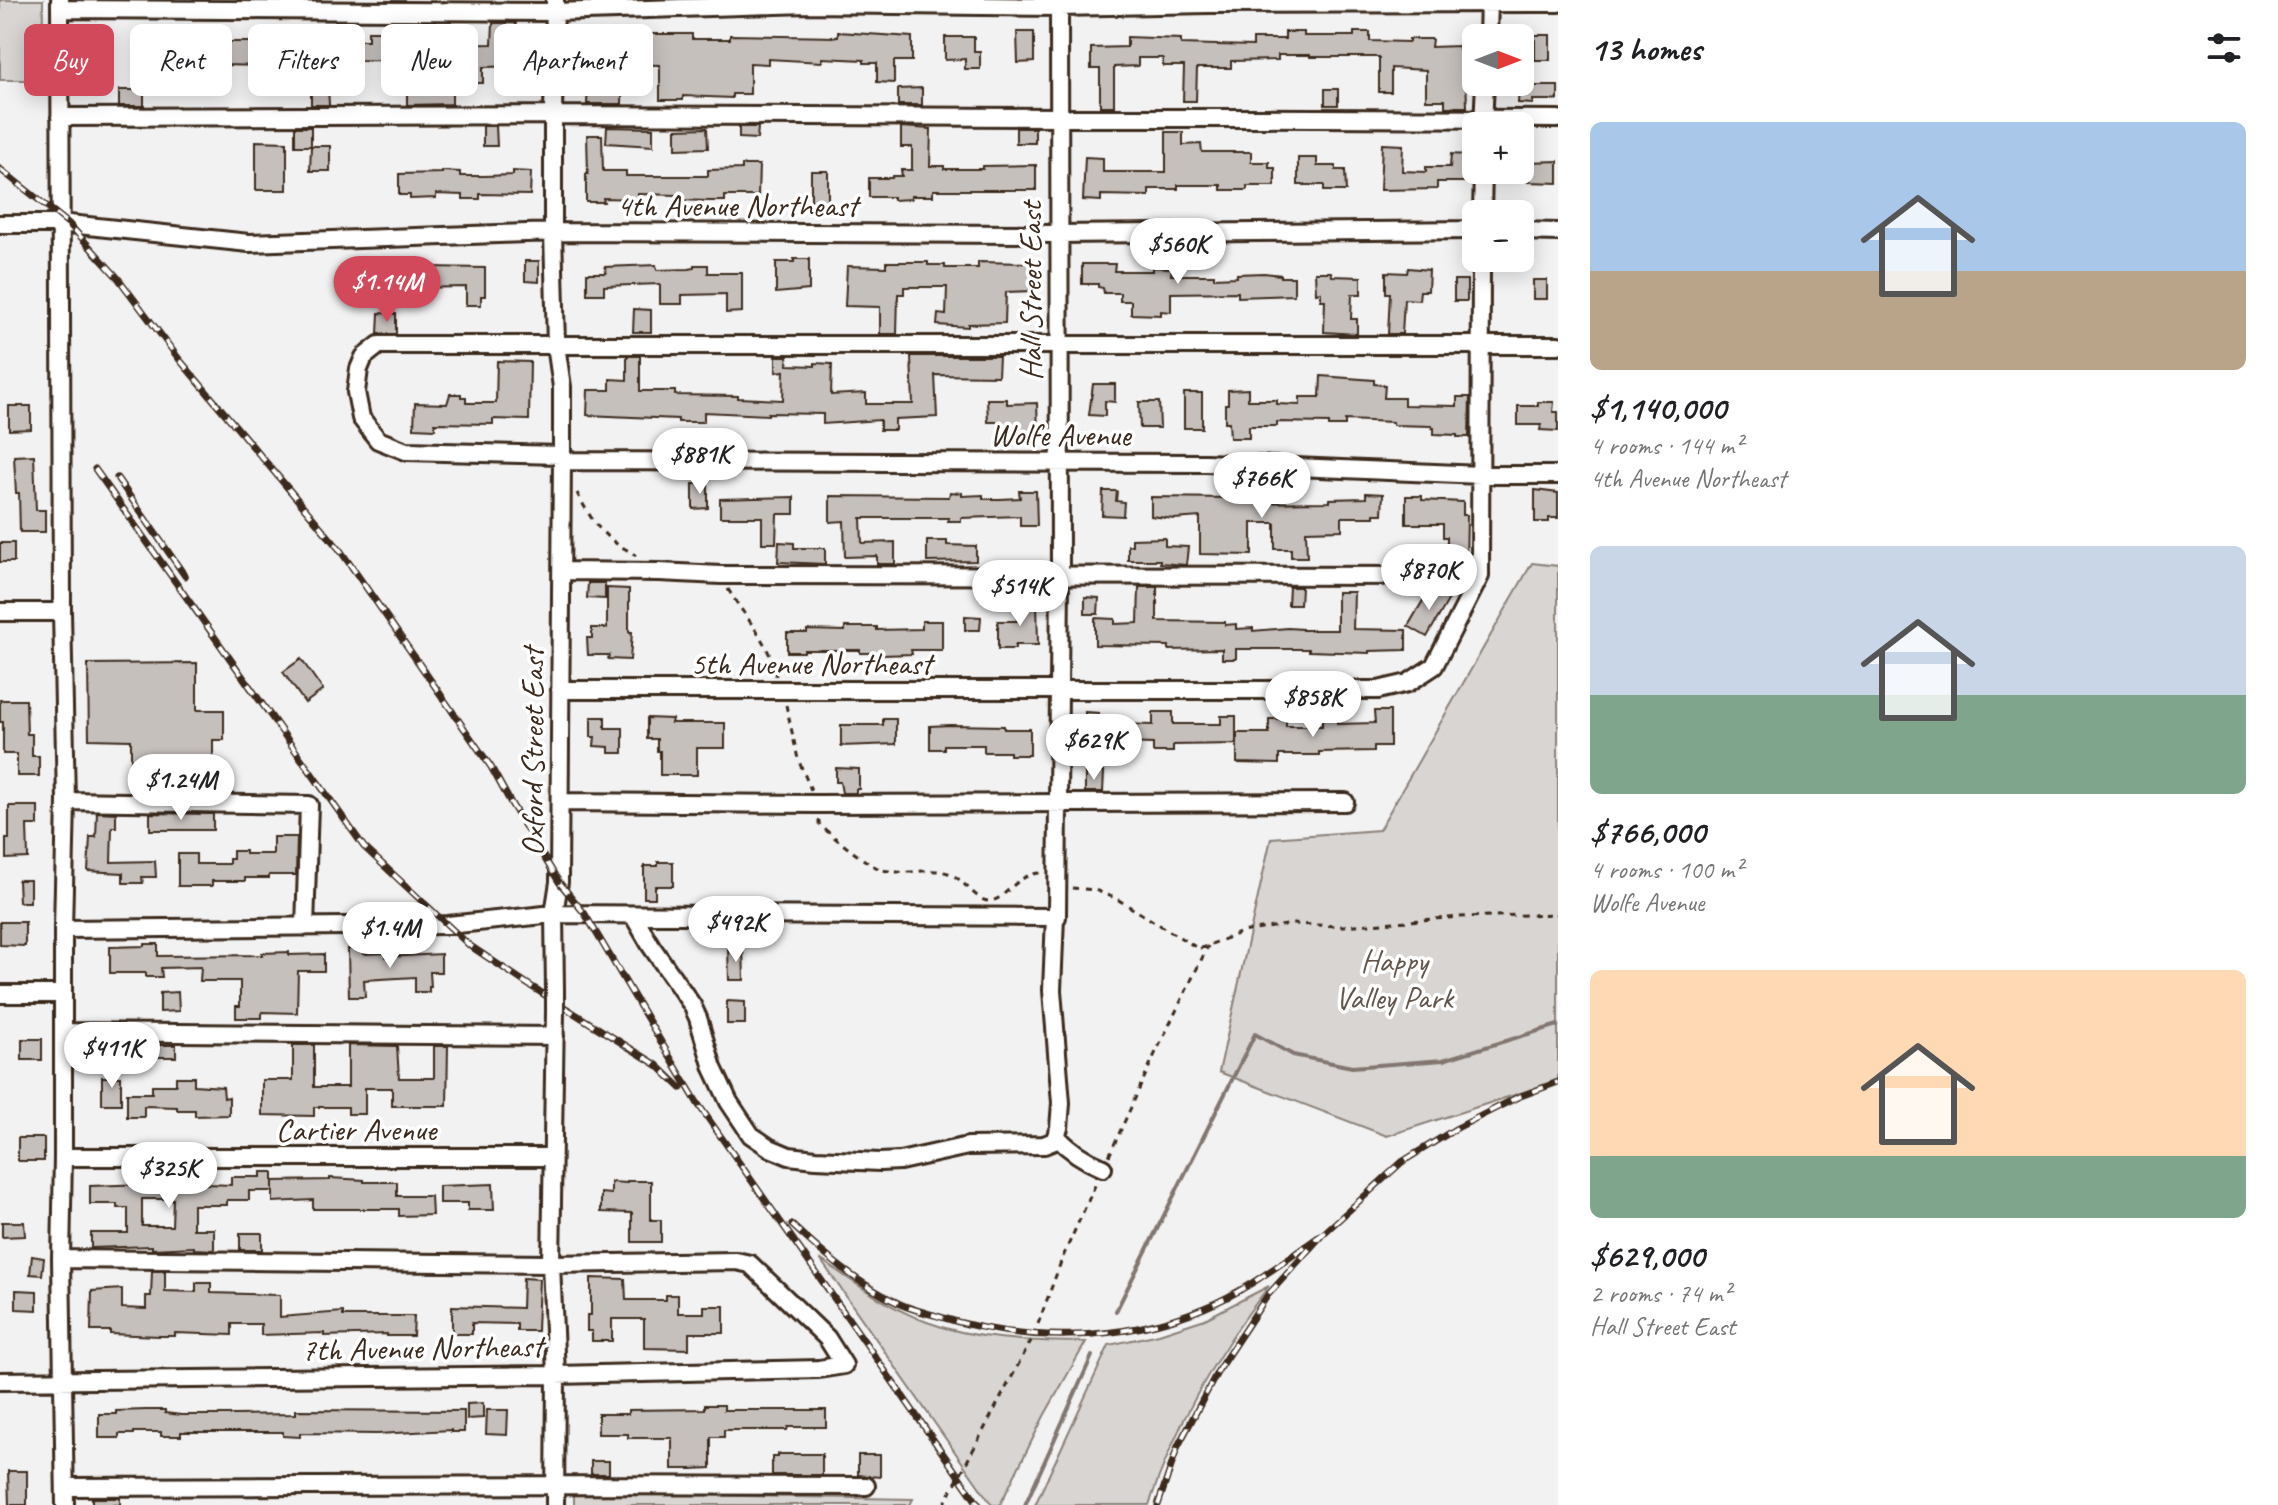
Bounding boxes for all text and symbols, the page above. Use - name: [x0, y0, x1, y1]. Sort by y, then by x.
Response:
- chip: Buy: [24, 24, 114, 96]
- chip: Rent: [130, 24, 232, 96]
- chip: Filters: [248, 24, 365, 96]
- chip: New: [381, 24, 478, 96]
- chip: Apartment: [494, 24, 653, 96]
- north arrow: [1462, 24, 1534, 96]
- map controls: [1462, 24, 1534, 272]
- icon: filters: [2202, 26, 2246, 70]
- text: 13 homes: [1590, 27, 1701, 70]
- button: +: [1462, 112, 1534, 184]
- icon: home: [1846, 174, 1990, 318]
- street label: 4th Avenue Northeast: [616, 185, 862, 226]
- street label: Hall Street East: [1010, 198, 1051, 380]
- button: −: [1462, 200, 1534, 272]
- pin: $560K: [1122, 218, 1234, 286]
- text: $560K: [1148, 227, 1208, 260]
- pin: $1.14M: [322, 256, 452, 324]
- text: $1.14M: [352, 265, 422, 298]
- text: $1,140,000: [1590, 386, 1726, 429]
- street label: Wolfe Avenue: [990, 414, 1133, 455]
- pin: $881K: [644, 428, 756, 496]
- text: 4 rooms · 144 m²: [1590, 429, 1742, 462]
- text: $881K: [670, 437, 730, 470]
- pin: $766K: [1206, 452, 1318, 520]
- text: $766K: [1232, 461, 1293, 494]
- text: 4th Avenue Northeast: [1590, 462, 1786, 495]
- pin: $870K: [1373, 544, 1485, 612]
- text: $870K: [1399, 553, 1459, 586]
- pin: $514K: [964, 560, 1076, 628]
- text: $514K: [990, 569, 1050, 602]
- icon: home: [1846, 598, 1990, 742]
- street label: Oxford Street East: [512, 643, 553, 856]
- street label: 5th Avenue Northeast: [690, 643, 936, 684]
- pin: $858K: [1257, 671, 1369, 739]
- text: $858K: [1283, 680, 1343, 713]
- pin: $629K: [1038, 714, 1150, 782]
- text: $629K: [1064, 723, 1124, 756]
- pin: $1.24M: [116, 754, 246, 822]
- text: $1.24M: [146, 763, 216, 796]
- text: $766,000: [1590, 810, 1705, 853]
- text: 4 rooms · 100 m²: [1590, 853, 1742, 886]
- text: Wolfe Avenue: [1590, 886, 1704, 919]
- pin: $492K: [680, 896, 792, 964]
- pin: $1.4M: [334, 902, 446, 970]
- text: $492K: [706, 905, 766, 938]
- text: $1.4M: [360, 911, 420, 944]
- park label: Happy Valley Park: [1335, 940, 1455, 1018]
- pin: $411K: [56, 1022, 168, 1090]
- icon: home: [1846, 1022, 1990, 1166]
- text: $411K: [82, 1031, 142, 1064]
- street label: Cartier Avenue: [276, 1109, 439, 1150]
- pin: $325K: [113, 1142, 225, 1210]
- text: $325K: [139, 1151, 199, 1184]
- text: $629,000: [1590, 1234, 1704, 1277]
- text: 2 rooms · 74 m²: [1590, 1277, 1731, 1310]
- text: Hall Street East: [1590, 1310, 1735, 1343]
- street label: 7th Avenue Northeast: [301, 1325, 547, 1371]

